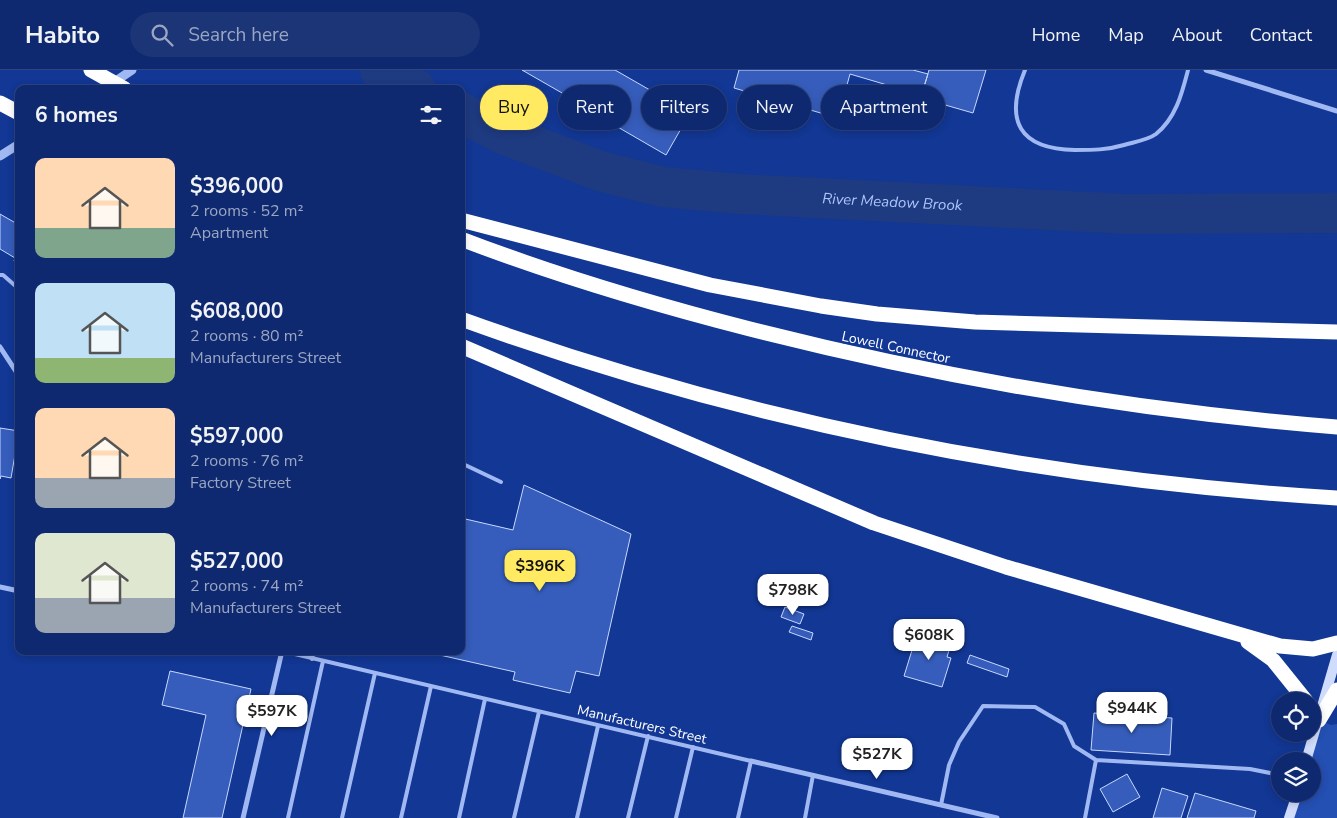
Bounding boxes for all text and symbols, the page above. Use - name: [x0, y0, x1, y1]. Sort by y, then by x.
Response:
- search box: [130, 12, 480, 57]
- text: Habito: [25, 19, 100, 51]
- icon: search: [148, 21, 176, 49]
- text: Search here: [188, 22, 289, 48]
- text: Home: [1032, 23, 1080, 47]
- text: Map: [1108, 23, 1144, 47]
- text: About: [1172, 23, 1222, 47]
- text: Contact: [1250, 23, 1312, 47]
- chip: Buy: [480, 85, 548, 130]
- chip: Rent: [558, 85, 631, 130]
- chip: Filters: [641, 85, 727, 130]
- chip: New: [737, 85, 811, 130]
- chip: Apartment: [821, 85, 945, 130]
- text: 6 homes: [35, 101, 118, 129]
- icon: filters: [417, 101, 445, 129]
- text: $396,000: [190, 172, 283, 200]
- icon: home: [75, 178, 135, 238]
- water label: River Meadow Brook: [822, 188, 963, 215]
- text: 2 rooms · 52 m²: [190, 200, 303, 222]
- text: Apartment: [190, 222, 268, 244]
- text: $608,000: [190, 297, 283, 325]
- icon: home: [75, 303, 135, 363]
- text: 2 rooms · 80 m²: [190, 325, 303, 347]
- street label: Lowell Connector: [840, 327, 952, 368]
- text: Manufacturers Street: [190, 347, 341, 369]
- text: $597,000: [190, 422, 283, 450]
- icon: home: [75, 428, 135, 488]
- text: 2 rooms · 76 m²: [190, 450, 303, 472]
- text: Factory Street: [190, 472, 291, 494]
- text: $527,000: [190, 547, 283, 575]
- pin: $396K: [505, 550, 575, 592]
- icon: home: [75, 553, 135, 613]
- text: $396K: [515, 555, 565, 577]
- pin: $798K: [758, 574, 828, 616]
- text: 2 rooms · 74 m²: [190, 575, 303, 597]
- text: $798K: [768, 579, 818, 601]
- text: Manufacturers Street: [190, 597, 341, 619]
- pin: $608K: [894, 618, 964, 661]
- text: $608K: [904, 624, 954, 646]
- pin: $944K: [1097, 692, 1167, 734]
- map controls: [1271, 692, 1321, 802]
- button: locate: [1271, 692, 1321, 742]
- pin: $597K: [237, 694, 307, 737]
- text: $944K: [1107, 697, 1157, 719]
- text: $597K: [247, 700, 297, 722]
- street label: Manufacturers Street: [575, 700, 709, 749]
- pin: $527K: [842, 738, 912, 780]
- text: $527K: [852, 743, 902, 765]
- button: layers: [1271, 752, 1321, 802]

